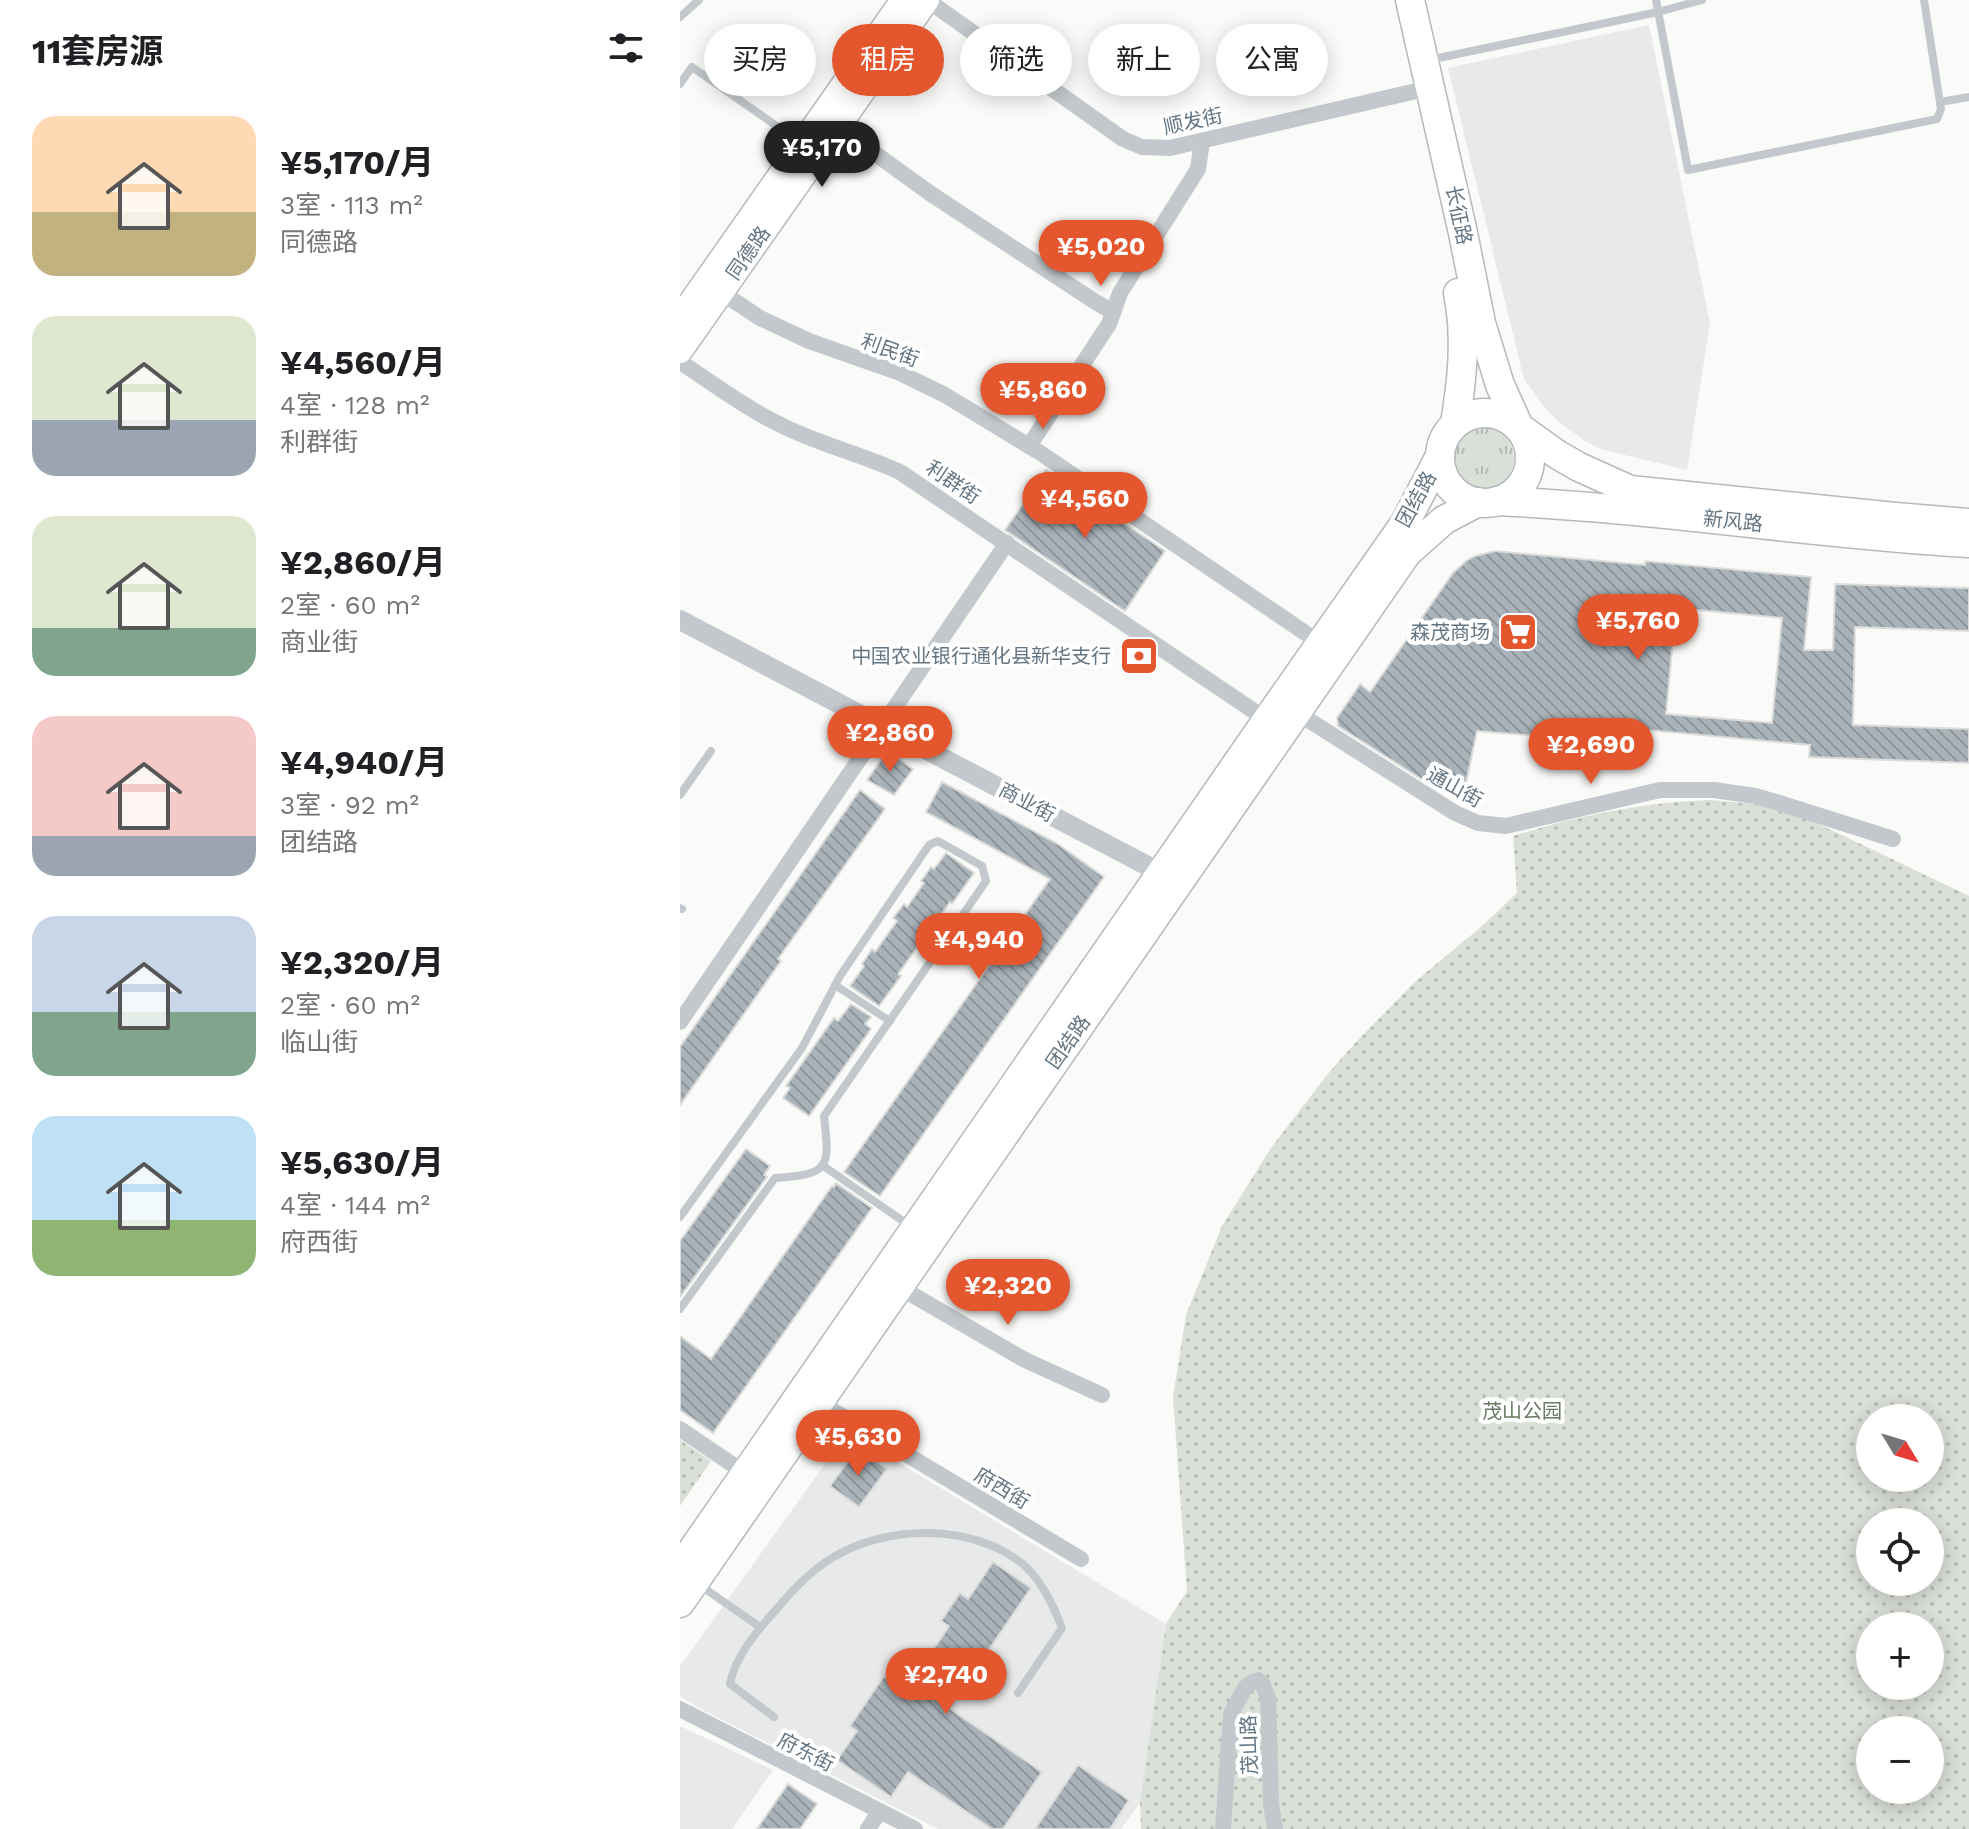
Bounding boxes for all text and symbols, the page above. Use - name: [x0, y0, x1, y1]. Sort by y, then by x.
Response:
- chip: 买房: [704, 24, 816, 96]
- chip: 租房: [832, 24, 944, 96]
- chip: 筛选: [960, 24, 1072, 96]
- chip: 新上: [1088, 24, 1200, 96]
- chip: 公寓: [1216, 24, 1328, 96]
- icon: filters: [604, 26, 648, 70]
- text: 11套房源: [32, 31, 163, 71]
- street label: 顺发街: [1161, 103, 1225, 139]
- pin: ¥5,170: [757, 121, 887, 189]
- text: ¥5,170: [782, 132, 862, 162]
- text: ¥5,170/月: [280, 142, 434, 182]
- icon: home: [96, 148, 192, 244]
- street label: 长征路: [1441, 183, 1477, 247]
- text: 3室 · 113 m²: [280, 190, 423, 220]
- pin: ¥5,020: [1036, 220, 1166, 288]
- street label: 同德路: [721, 222, 775, 284]
- text: 同德路: [280, 227, 358, 257]
- text: ¥5,020: [1057, 231, 1145, 261]
- street label: 利民街: [858, 328, 922, 372]
- text: ¥4,560/月: [280, 342, 446, 382]
- icon: home: [96, 348, 192, 444]
- pin: ¥5,860: [978, 363, 1108, 431]
- text: ¥5,860: [998, 374, 1088, 404]
- text: 4室 · 128 m²: [280, 390, 429, 420]
- text: 利群街: [280, 427, 358, 457]
- street label: 利群街: [921, 455, 985, 509]
- street label: 团结路: [1391, 467, 1441, 531]
- pin: ¥4,560: [1020, 472, 1150, 540]
- text: ¥4,560: [1040, 483, 1130, 513]
- street label: 新风路: [1702, 506, 1764, 536]
- text: ¥2,860/月: [280, 542, 446, 582]
- icon: home: [96, 548, 192, 644]
- text: 2室 · 60 m²: [280, 590, 420, 620]
- pin: ¥5,760: [1573, 594, 1703, 662]
- text: ¥5,760: [1596, 605, 1680, 635]
- supermarket icon: 森茂商场: [1497, 611, 1539, 653]
- place label: 森茂商场: [1410, 620, 1490, 644]
- text: 商业街: [280, 627, 358, 657]
- bank icon: 中国农业银行通化县新华支行: [1118, 635, 1160, 677]
- place label: 中国农业银行通化县新华支行: [851, 644, 1111, 668]
- pin: ¥2,860: [825, 706, 955, 774]
- text: ¥2,860: [845, 717, 935, 747]
- pin: ¥2,690: [1526, 718, 1656, 786]
- text: ¥2,690: [1547, 729, 1635, 759]
- text: ¥4,940/月: [280, 742, 448, 782]
- icon: home: [96, 748, 192, 844]
- street label: 通山街: [1423, 762, 1487, 812]
- street label: 商业街: [995, 777, 1059, 827]
- text: 3室 · 92 m²: [280, 790, 419, 820]
- text: 团结路: [280, 827, 358, 857]
- pin: ¥4,940: [914, 913, 1044, 981]
- text: ¥4,940: [933, 924, 1025, 954]
- text: ¥2,320/月: [280, 942, 444, 982]
- icon: home: [96, 948, 192, 1044]
- text: 2室 · 60 m²: [280, 990, 420, 1020]
- street label: 团结路: [1041, 1011, 1095, 1073]
- text: 临山街: [280, 1027, 358, 1057]
- text: ¥5,630/月: [280, 1142, 444, 1182]
- icon: home: [96, 1148, 192, 1244]
- text: 4室 · 144 m²: [280, 1190, 430, 1220]
- text: 府西街: [280, 1227, 358, 1257]
- pin: ¥2,320: [943, 1259, 1073, 1327]
- text: ¥2,320: [964, 1270, 1052, 1300]
- park label: 茂山公园: [1482, 1399, 1562, 1423]
- north arrow: [1856, 1404, 1944, 1492]
- map controls: [1856, 1404, 1944, 1804]
- pin: ¥5,630: [793, 1410, 923, 1478]
- text: ¥5,630: [814, 1421, 902, 1451]
- street label: 府西街: [970, 1462, 1034, 1514]
- button: locate: [1856, 1508, 1944, 1596]
- button: +: [1856, 1612, 1944, 1700]
- pin: ¥2,740: [881, 1648, 1011, 1716]
- text: ¥2,740: [904, 1659, 988, 1689]
- street label: 茂山路: [1236, 1715, 1262, 1775]
- button: −: [1856, 1716, 1944, 1804]
- street label: 府东街: [774, 1728, 838, 1776]

